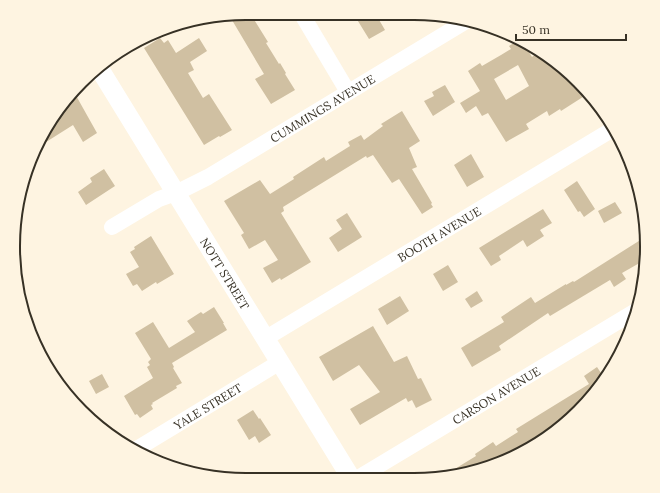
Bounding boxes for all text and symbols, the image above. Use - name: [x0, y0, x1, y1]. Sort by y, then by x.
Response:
- scale bar: [516, 16, 626, 42]
- text: 50 m: [522, 22, 550, 37]
- street label: CUMMINGS AVENUE: [267, 71, 377, 145]
- street label: BOOTH AVENUE: [395, 203, 483, 265]
- street label: NOTT STREET: [197, 235, 253, 312]
- street label: CARSON AVENUE: [449, 363, 543, 427]
- street label: YALE STREET: [170, 379, 245, 433]

